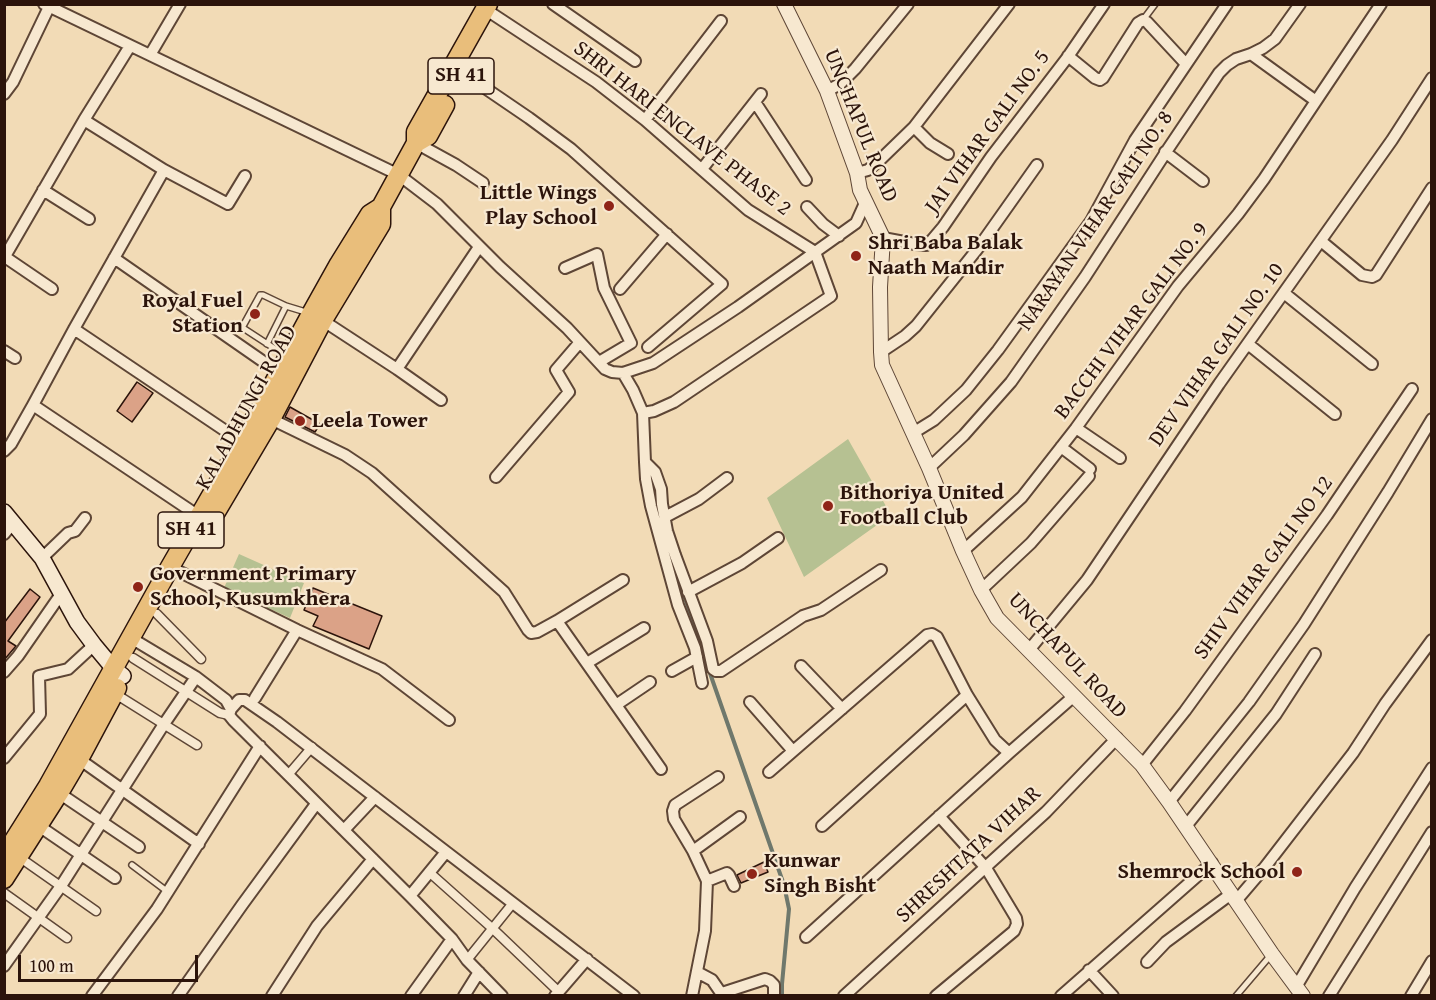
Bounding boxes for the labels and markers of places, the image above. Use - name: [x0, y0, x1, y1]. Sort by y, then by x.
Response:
- place label: Little Wings Play School: [480, 180, 597, 231]
- marker: Little Wings Play School: [602, 199, 616, 213]
- place label: Shri Baba Balak Naath Mandir: [868, 230, 1023, 282]
- marker: Shri Baba Balak Naath Mandir: [849, 249, 863, 263]
- place label: Royal Fuel Station: [142, 288, 243, 340]
- marker: Royal Fuel Station: [248, 307, 262, 321]
- place label: Leela Tower: [312, 408, 428, 434]
- marker: Leela Tower: [293, 414, 307, 428]
- place label: Bithoriya United Football Club: [840, 480, 1004, 532]
- marker: Bithoriya United Football Club: [821, 499, 835, 513]
- place label: Government Primary School, Kusumkhera: [150, 561, 356, 612]
- marker: Government Primary School, Kusumkhera: [131, 580, 145, 594]
- place label: Kunwar Singh Bisht: [764, 848, 876, 900]
- place label: Shemrock School: [1118, 859, 1285, 885]
- marker: Shemrock School: [1290, 865, 1304, 879]
- marker: Kunwar Singh Bisht: [745, 867, 759, 881]

